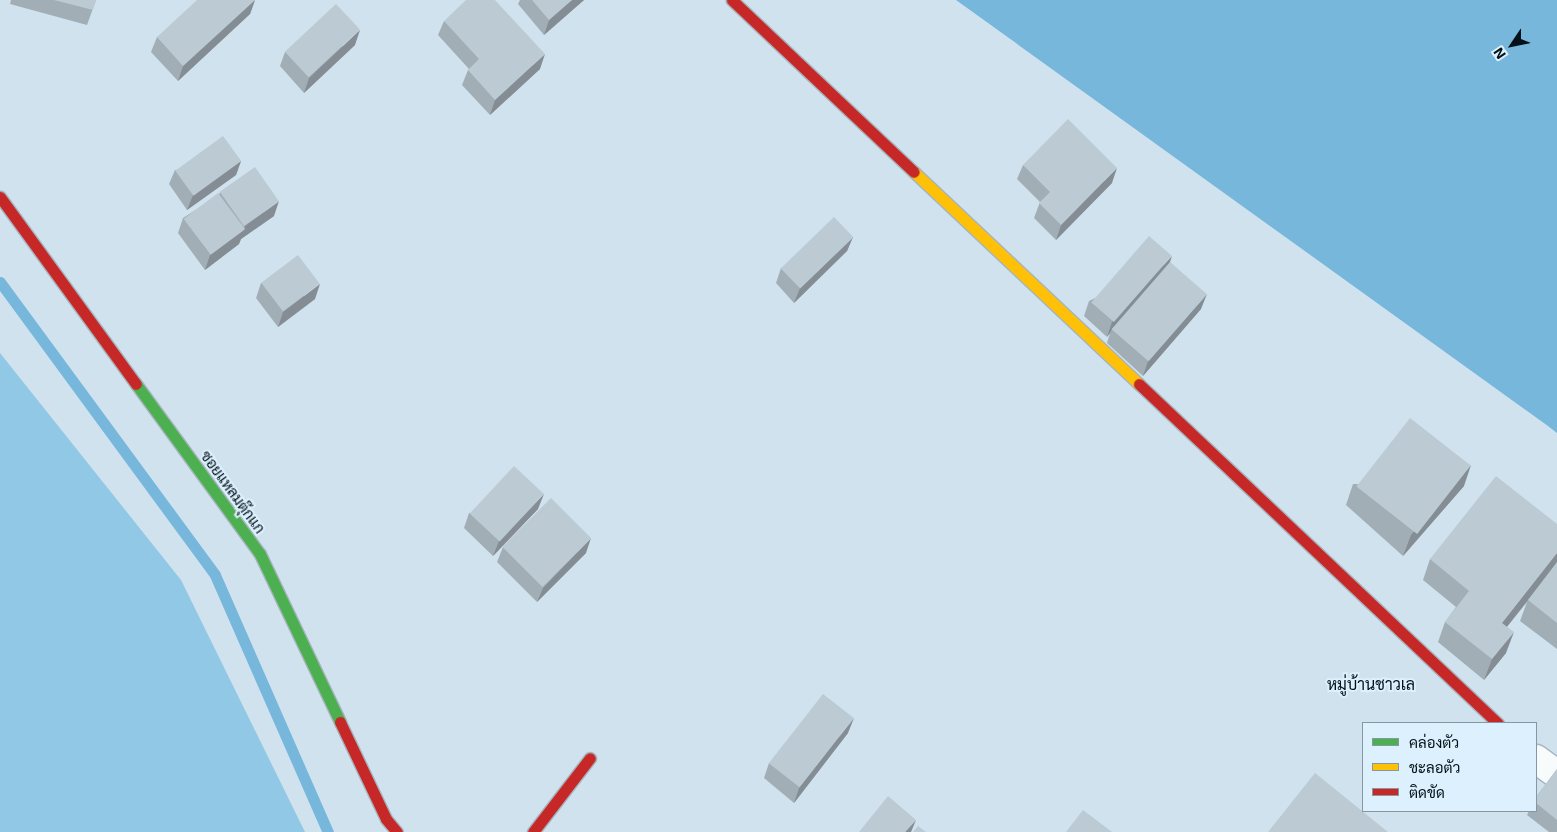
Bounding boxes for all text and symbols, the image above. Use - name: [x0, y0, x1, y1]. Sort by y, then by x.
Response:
- north arrow: [1487, 20, 1537, 70]
- text: N: [1489, 45, 1509, 63]
- street label: ซอยแหลมตุ๊กแก: [197, 447, 269, 537]
- district label: หมู่บ้านชาวเล: [1327, 674, 1415, 694]
- legend: [1362, 722, 1537, 812]
- text: คล่องตัว: [1409, 733, 1459, 751]
- text: ชะลอตัว: [1409, 758, 1460, 776]
- text: ติดขัด: [1409, 783, 1445, 801]

